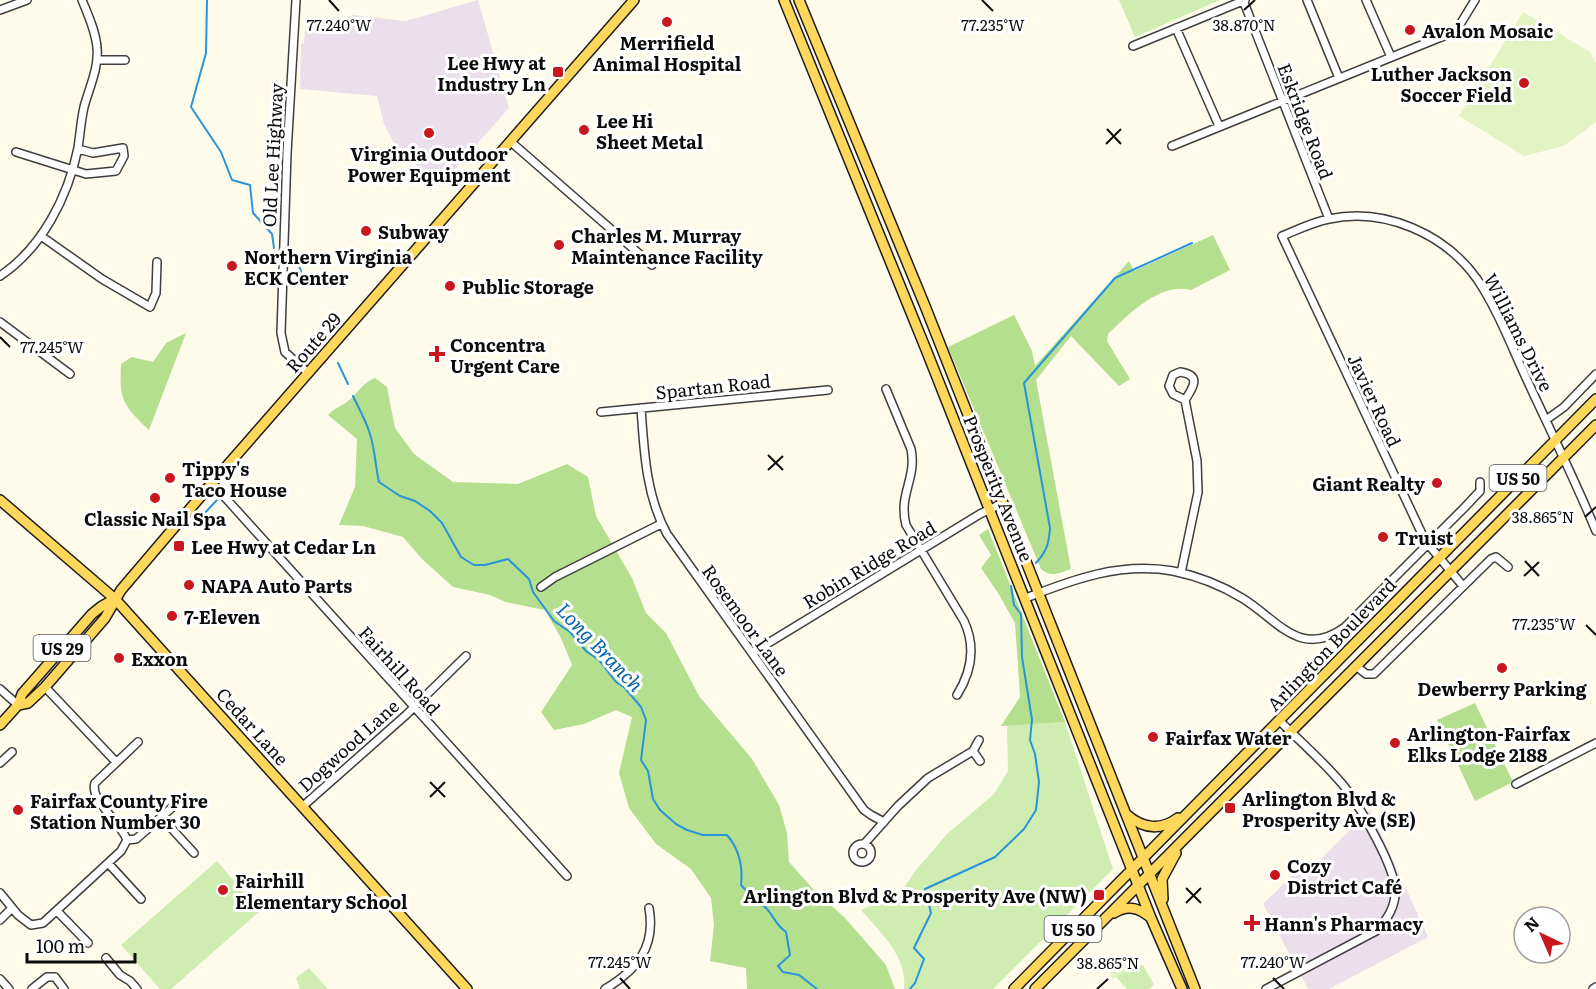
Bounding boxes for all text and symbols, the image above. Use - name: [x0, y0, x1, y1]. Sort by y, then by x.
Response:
- text: 77.240°W: [307, 13, 372, 36]
- text: 77.235°W: [961, 13, 1025, 36]
- text: 38.870°N: [1212, 13, 1276, 36]
- marker: Merrifield Animal Hospital: [660, 15, 674, 29]
- place label: Avalon Mosaic: [1422, 17, 1553, 44]
- marker: Avalon Mosaic: [1403, 23, 1417, 37]
- place label: Merrifield Animal Hospital: [593, 29, 742, 77]
- place label: Lee Hwy at Industry Ln: [437, 49, 546, 97]
- street label: Eskridge Road: [1271, 59, 1341, 183]
- place label: Luther Jackson Soccer Field: [1371, 60, 1512, 108]
- marker: Lee Hwy at Industry Ln: [551, 65, 565, 79]
- marker: Luther Jackson Soccer Field: [1517, 76, 1531, 90]
- street label: Old Lee Highway: [255, 82, 289, 228]
- place label: Lee Hi Sheet Metal: [596, 107, 704, 155]
- marker: Lee Hi Sheet Metal: [577, 123, 591, 137]
- marker: Virginia Outdoor Power Equipment: [422, 126, 436, 140]
- place label: Virginia Outdoor Power Equipment: [347, 140, 511, 188]
- place label: Subway: [378, 218, 449, 245]
- place label: Charles M. Murray Maintenance Facility: [571, 222, 763, 270]
- marker: Subway: [359, 224, 373, 238]
- marker: Charles M. Murray Maintenance Facility: [552, 238, 566, 252]
- place label: Northern Virginia ECK Center: [244, 243, 413, 291]
- marker: Northern Virginia ECK Center: [225, 259, 239, 273]
- street label: Williams Drive: [1478, 268, 1560, 396]
- place label: Public Storage: [462, 273, 594, 300]
- marker: Public Storage: [443, 279, 457, 293]
- street label: Route 29: [279, 306, 347, 378]
- place label: Concentra Urgent Care: [450, 331, 560, 379]
- text: 77.245°W: [20, 335, 84, 358]
- marker: Concentra Urgent Care: [428, 345, 446, 363]
- street label: Javier Road: [1342, 349, 1408, 451]
- street label: Spartan Road: [654, 367, 772, 405]
- street label: Prosperity Avenue: [957, 411, 1041, 565]
- place label: Tippy's Taco House: [182, 455, 287, 503]
- road number: US 50: [1490, 465, 1546, 491]
- place label: Giant Realty: [1312, 470, 1425, 497]
- marker: Tippy's Taco House: [163, 471, 177, 485]
- marker: Giant Realty: [1430, 476, 1444, 490]
- marker: Classic Nail Spa: [148, 491, 162, 505]
- place label: Classic Nail Spa: [84, 505, 227, 532]
- text: 38.865°N: [1512, 505, 1574, 528]
- street label: Robin Ridge Road: [797, 513, 941, 615]
- place label: Truist: [1395, 524, 1454, 551]
- marker: Truist: [1376, 530, 1390, 544]
- place label: Lee Hwy at Cedar Ln: [191, 533, 377, 560]
- marker: Lee Hwy at Cedar Ln: [172, 539, 186, 553]
- street label: Rosemoor Lane: [696, 558, 796, 682]
- street label: Arlington Boulevard: [1260, 571, 1402, 717]
- place label: NAPA Auto Parts: [201, 572, 352, 599]
- marker: NAPA Auto Parts: [182, 578, 196, 592]
- water label: Long Branch: [551, 595, 652, 698]
- place label: 7-Eleven: [184, 603, 261, 630]
- marker: 7-Eleven: [165, 609, 179, 623]
- text: 77.235°W: [1512, 612, 1576, 635]
- street label: Fairhill Road: [353, 620, 447, 720]
- road number: US 29: [34, 635, 90, 661]
- place label: Exxon: [131, 645, 188, 672]
- marker: Exxon: [112, 651, 126, 665]
- marker: Dewberry Parking: [1495, 661, 1509, 675]
- place label: Dewberry Parking: [1417, 675, 1588, 702]
- street label: Cedar Lane: [211, 681, 295, 771]
- street label: Dogwood Lane: [292, 692, 404, 798]
- place label: Arlington-Fairfax Elks Lodge 2188: [1407, 720, 1570, 768]
- place label: Fairfax Water: [1165, 724, 1292, 751]
- marker: Fairfax Water: [1146, 730, 1160, 744]
- marker: Arlington-Fairfax Elks Lodge 2188: [1388, 736, 1402, 750]
- place label: Arlington Blvd & Prosperity Ave (SE): [1242, 785, 1416, 833]
- place label: Fairfax County Fire Station Number 30: [30, 787, 208, 835]
- marker: Arlington Blvd & Prosperity Ave (SE): [1223, 801, 1237, 815]
- marker: Fairfax County Fire Station Number 30: [11, 803, 25, 817]
- place label: Cozy District Café: [1287, 852, 1402, 900]
- place label: Fairhill Elementary School: [235, 867, 408, 915]
- marker: Cozy District Café: [1268, 868, 1282, 882]
- place label: Arlington Blvd & Prosperity Ave (NW): [744, 882, 1087, 909]
- marker: Fairhill Elementary School: [216, 883, 230, 897]
- marker: Arlington Blvd & Prosperity Ave (NW): [1092, 888, 1106, 902]
- north arrow: [1512, 905, 1572, 965]
- place label: Hann's Pharmacy: [1264, 910, 1423, 937]
- text: N: [1518, 910, 1544, 937]
- road number: US 50: [1044, 916, 1102, 942]
- marker: Hann's Pharmacy: [1245, 916, 1259, 930]
- scale bar: [27, 926, 135, 964]
- text: 100 m: [36, 932, 85, 959]
- text: 77.245°W: [588, 950, 652, 973]
- text: 77.240°W: [1241, 950, 1306, 973]
- text: 38.865°N: [1077, 951, 1139, 974]

